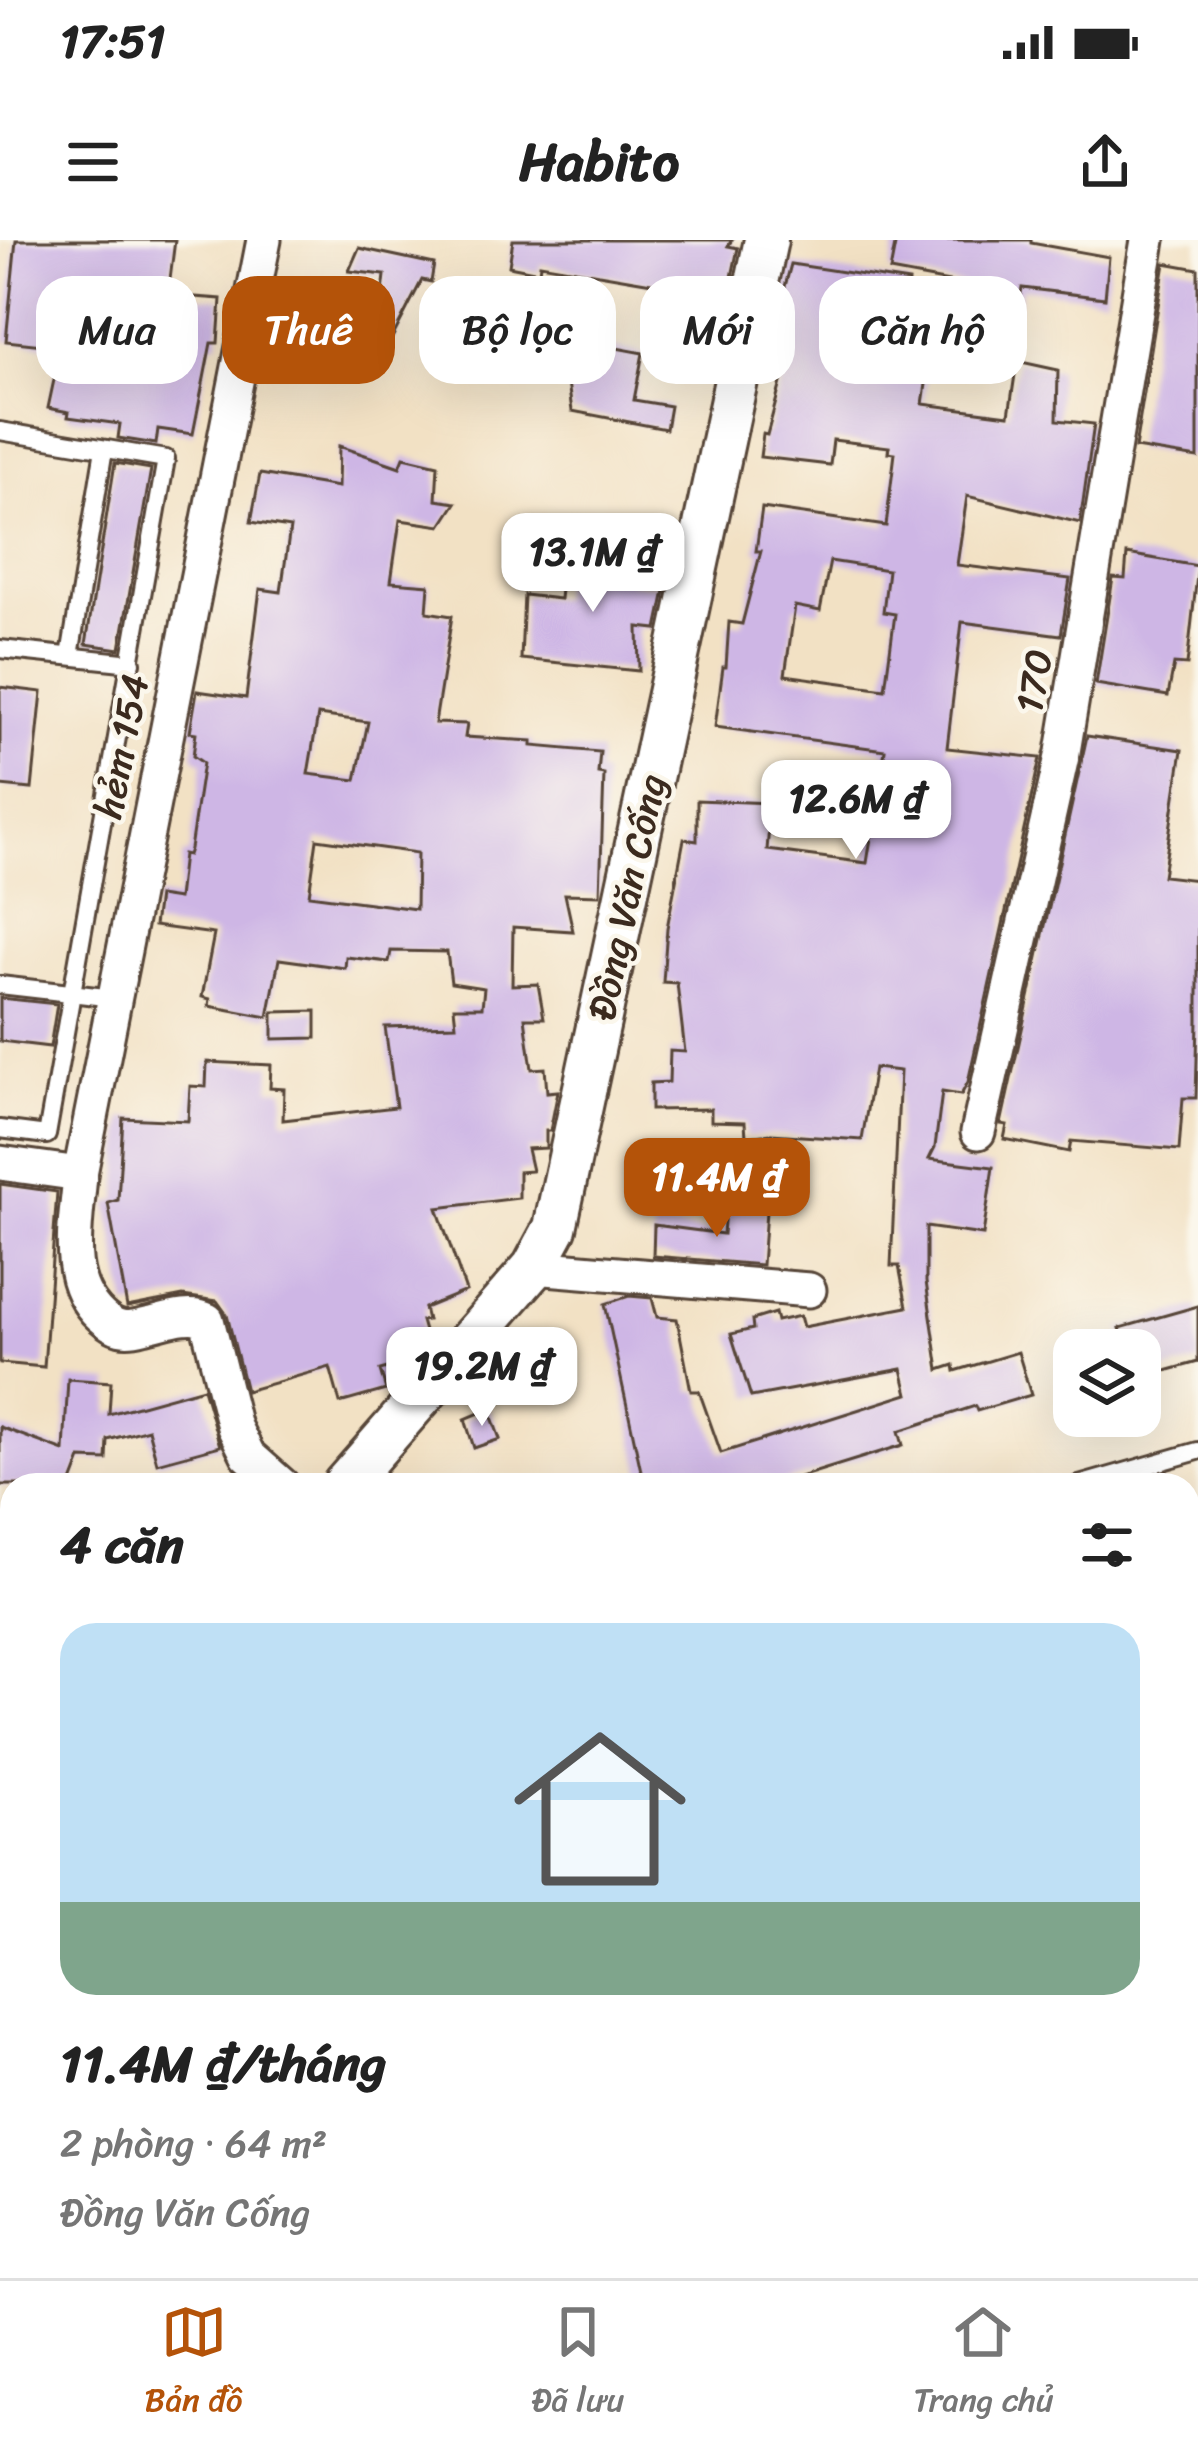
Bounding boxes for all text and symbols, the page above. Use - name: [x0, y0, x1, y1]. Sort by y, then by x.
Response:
- text: 17:51: [60, 2, 165, 82]
- text: Habito: [519, 114, 679, 210]
- icon: menu: [60, 129, 126, 195]
- icon: share: [1072, 129, 1138, 195]
- chip: Mua: [36, 276, 198, 384]
- chip: Thuê: [222, 276, 395, 384]
- chip: Bộ lọc: [419, 276, 616, 384]
- chip: Mới: [640, 276, 795, 384]
- chip: Căn hộ: [819, 276, 1027, 384]
- pin: 13.1M ₫: [482, 513, 704, 615]
- text: 13.1M ₫: [528, 517, 658, 586]
- street label: 170: [994, 644, 1073, 718]
- street label: hẻm 154: [74, 668, 169, 825]
- pin: 12.6M ₫: [745, 760, 967, 862]
- text: 12.6M ₫: [788, 764, 924, 833]
- street label: Đồng Văn Cống: [567, 768, 686, 1027]
- pin: 11.4M ₫: [606, 1138, 828, 1240]
- text: 11.4M ₫: [651, 1142, 783, 1211]
- pin: 19.2M ₫: [371, 1327, 593, 1429]
- map controls: [1053, 1329, 1161, 1437]
- button: layers: [1053, 1329, 1161, 1437]
- text: 19.2M ₫: [413, 1331, 551, 1400]
- text: 4 căn: [60, 1500, 184, 1590]
- icon: filters: [1074, 1512, 1140, 1578]
- icon: home: [492, 1701, 708, 1917]
- text: 11.4M ₫/tháng: [60, 2019, 386, 2109]
- text: 2 phòng · 64 m²: [60, 2109, 327, 2178]
- text: Đồng Văn Cống: [60, 2178, 310, 2247]
- tab: Bản đồ: [145, 2299, 243, 2429]
- tab: Đã lưu: [532, 2299, 624, 2429]
- tab: Trang chủ: [913, 2299, 1053, 2429]

